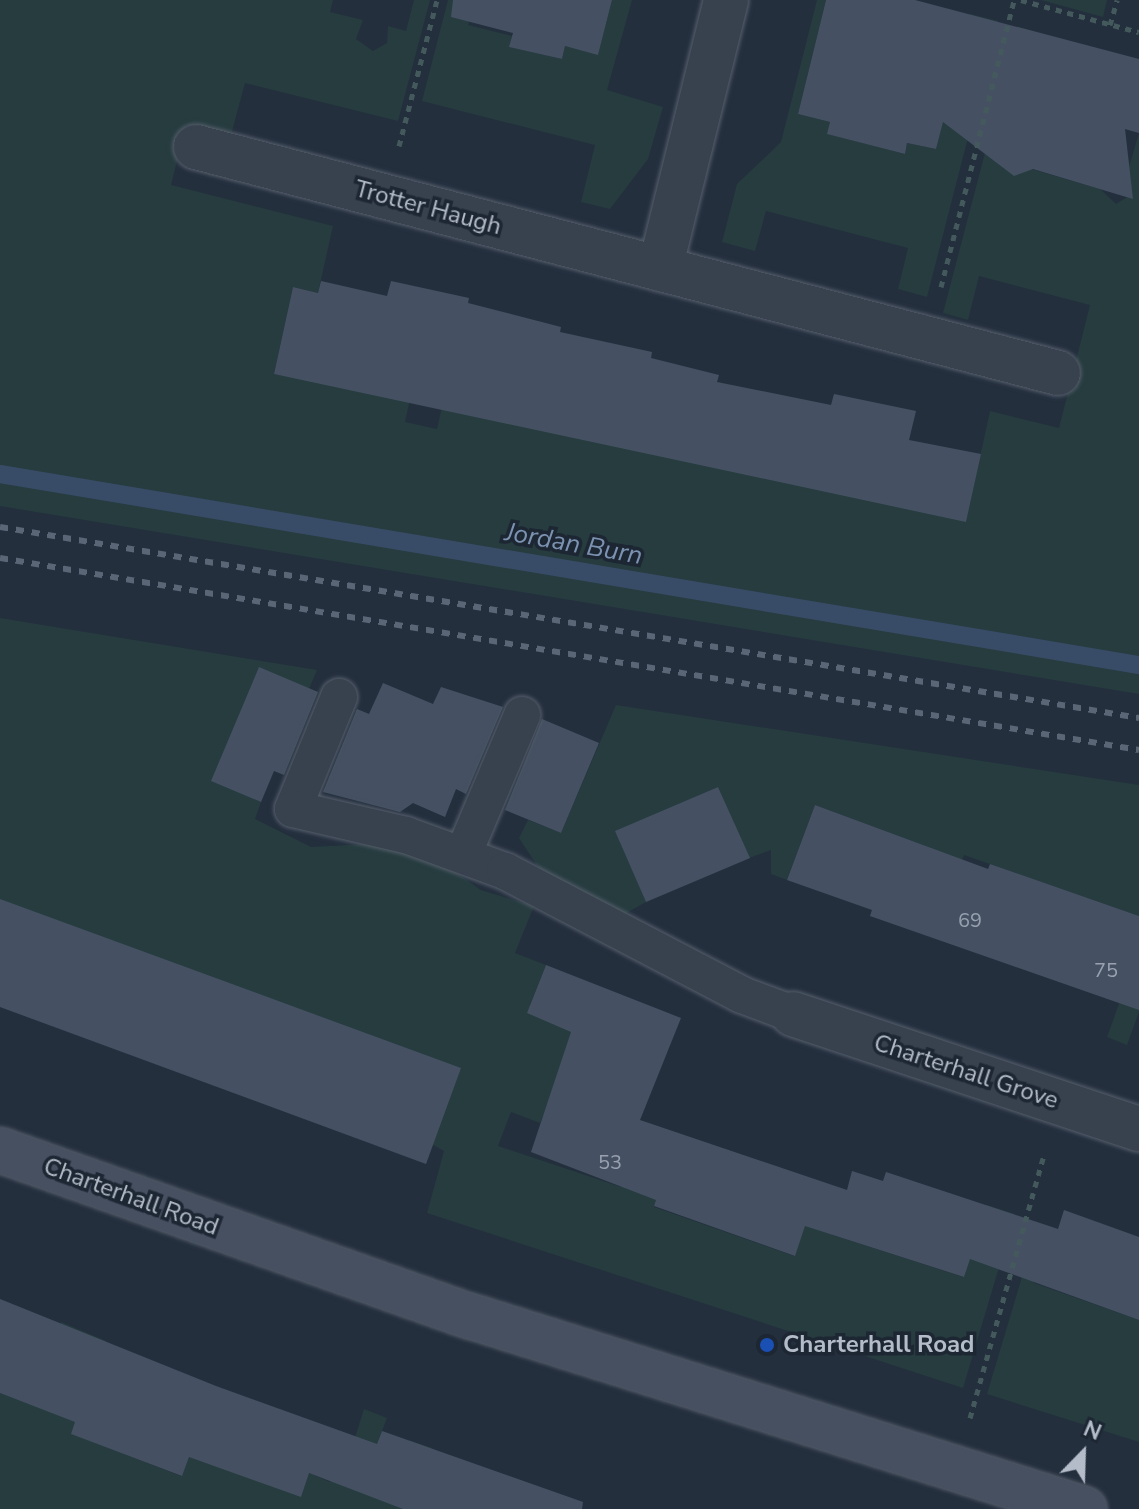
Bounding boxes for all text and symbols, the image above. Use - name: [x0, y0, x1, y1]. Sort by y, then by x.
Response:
- street label: Trotter Haugh: [352, 175, 504, 241]
- water label: Jordan Burn: [503, 517, 645, 571]
- house number: 69: [958, 908, 982, 932]
- house number: 75: [1094, 958, 1118, 982]
- street label: Charterhall Grove: [870, 1029, 1062, 1115]
- house number: 53: [598, 1150, 622, 1174]
- street label: Charterhall Road: [40, 1152, 222, 1242]
- place label: Charterhall Road: [783, 1331, 975, 1359]
- marker: Charterhall Road: [758, 1336, 776, 1354]
- north arrow: [1043, 1413, 1123, 1493]
- text: N: [1079, 1414, 1106, 1448]

